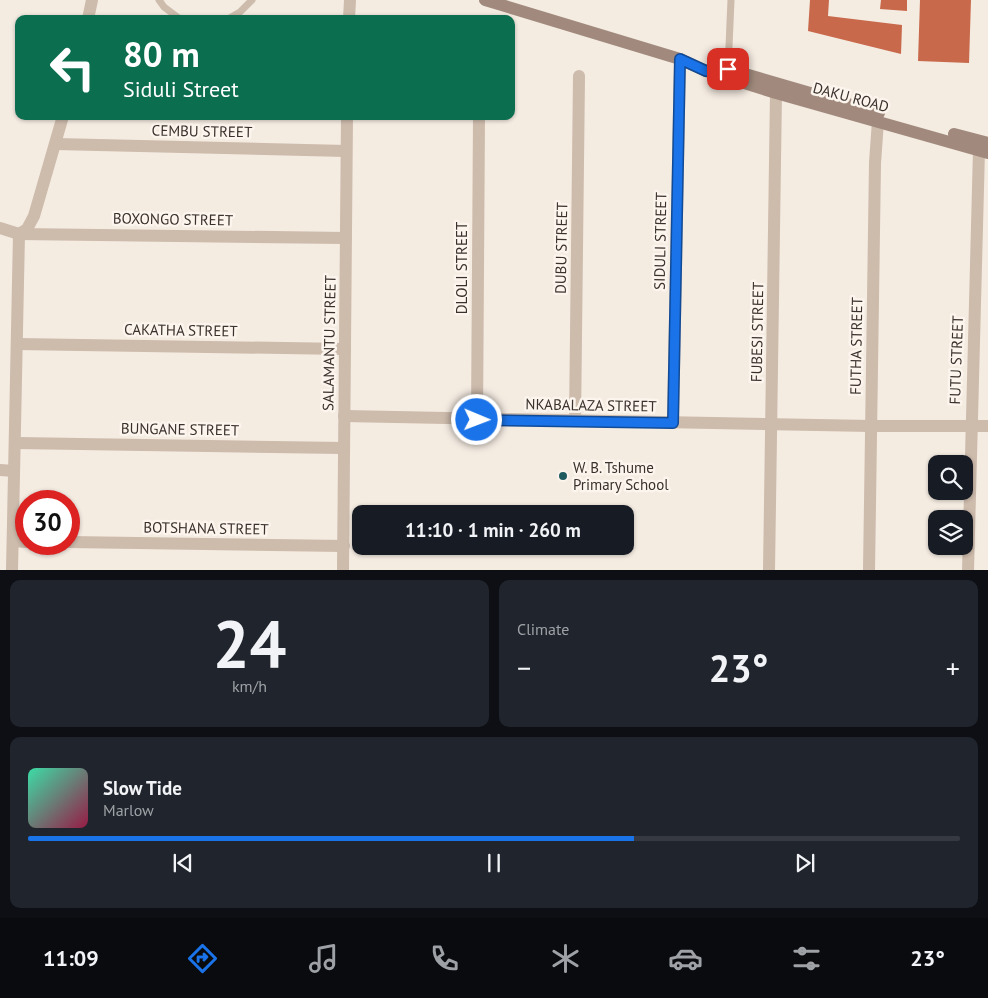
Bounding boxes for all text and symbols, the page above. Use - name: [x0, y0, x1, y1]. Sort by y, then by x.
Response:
- text: 80 m: [123, 31, 200, 77]
- icon: left: [40, 35, 105, 100]
- pin: [707, 48, 749, 90]
- icon: arrive: [714, 55, 742, 83]
- text: Siduli Street: [123, 75, 239, 103]
- street label: DAKU ROAD: [811, 78, 891, 116]
- street label: CEMBU STREET: [152, 121, 253, 141]
- street label: SIDULI STREET: [650, 191, 670, 290]
- street label: DUBU STREET: [551, 201, 571, 294]
- street label: BOXONGO STREET: [113, 208, 234, 230]
- street label: DLOLI STREET: [452, 221, 471, 314]
- street label: SALAMANTU STREET: [318, 274, 340, 411]
- street label: FUBESI STREET: [747, 281, 767, 382]
- street label: FUTHA STREET: [846, 296, 866, 395]
- street label: FUTU STREET: [945, 314, 967, 405]
- street label: CAKATHA STREET: [124, 320, 239, 341]
- position arrow: [450, 393, 502, 445]
- street label: NKABALAZA STREET: [525, 394, 657, 416]
- street label: BUNGANE STREET: [121, 418, 240, 440]
- map controls: [928, 455, 973, 555]
- button: search: [928, 455, 973, 500]
- place label: W. B. Tshume Primary School: [573, 458, 669, 494]
- marker: W. B. Tshume Primary School: [557, 470, 569, 482]
- speed limit sign: 30: [15, 490, 80, 555]
- button: layers: [928, 510, 973, 555]
- street label: BOTSHANA STREET: [143, 517, 269, 539]
- text: 11:10 · 1 min · 260 m: [405, 518, 581, 542]
- text: 24: [213, 601, 286, 685]
- text: Climate: [517, 619, 569, 639]
- text: 23°: [709, 643, 768, 692]
- text: −: [517, 649, 531, 686]
- text: +: [946, 649, 960, 686]
- text: km/h: [232, 676, 267, 696]
- text: Slow Tide: [103, 776, 182, 800]
- text: Marlow: [103, 800, 154, 820]
- icon: previous: [169, 849, 197, 877]
- icon: pause: [480, 849, 508, 877]
- icon: next: [791, 849, 819, 877]
- icon: directions: [185, 941, 220, 976]
- icon: music: [306, 941, 341, 976]
- icon: phone: [427, 941, 462, 976]
- icon: climate: [548, 941, 583, 976]
- icon: car: [668, 941, 703, 976]
- icon: filters: [789, 941, 824, 976]
- text: 11:09: [43, 944, 99, 972]
- text: 23°: [910, 944, 945, 972]

